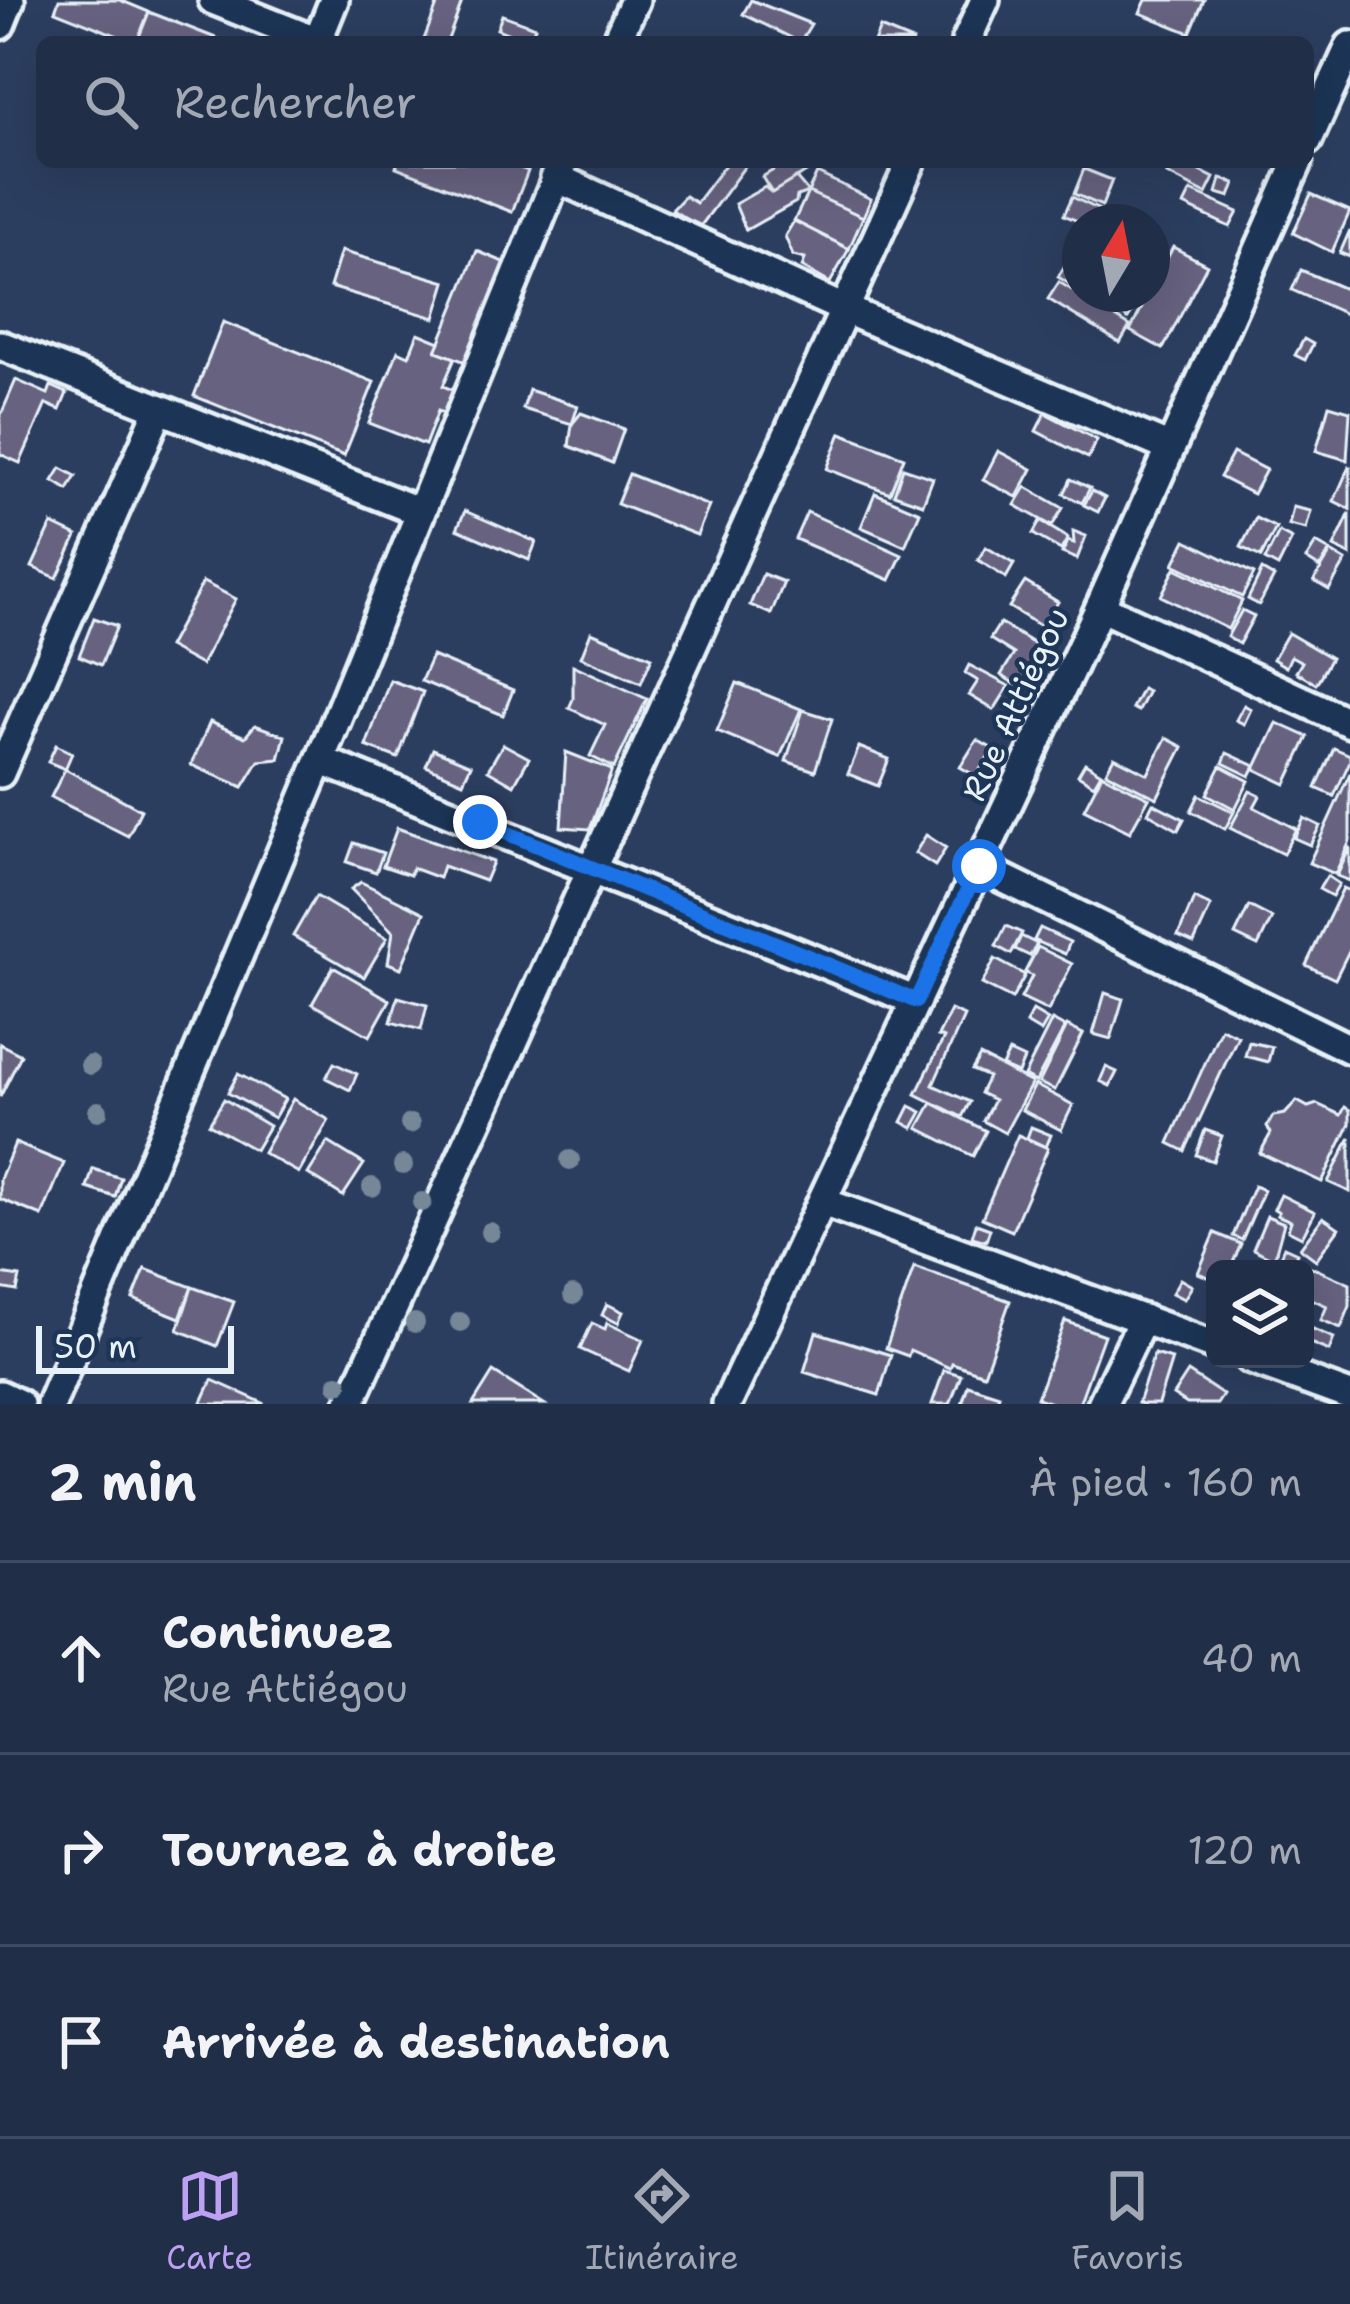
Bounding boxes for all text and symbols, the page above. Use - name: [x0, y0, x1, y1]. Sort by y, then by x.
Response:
- search box: [36, 36, 1314, 168]
- icon: search: [78, 69, 144, 135]
- text: Rechercher: [174, 72, 417, 132]
- north arrow: [1062, 204, 1170, 312]
- street label: Rue Attiégou: [951, 600, 1080, 808]
- route end: [453, 795, 507, 849]
- route start: [952, 839, 1006, 893]
- map controls: [1206, 1260, 1314, 1368]
- button: layers: [1206, 1260, 1314, 1368]
- scale bar: [36, 1320, 234, 1373]
- text: 50 m: [54, 1324, 137, 1369]
- text: 2 min: [48, 1448, 197, 1516]
- text: À pied · 160 m: [1029, 1456, 1302, 1508]
- text: Continuez: [162, 1602, 394, 1662]
- icon: ahead: [48, 1625, 114, 1691]
- text: 40 m: [1201, 1632, 1302, 1684]
- text: Rue Attiégou: [162, 1662, 408, 1714]
- icon: right: [48, 1817, 114, 1883]
- text: Tournez à droite: [162, 1820, 557, 1880]
- text: 120 m: [1187, 1824, 1302, 1876]
- icon: arrive: [48, 2009, 114, 2075]
- text: Arrivée à destination: [162, 2012, 670, 2072]
- tab: Carte: [166, 2163, 253, 2280]
- tab: Itinéraire: [585, 2163, 739, 2280]
- tab: Favoris: [1071, 2163, 1184, 2280]

